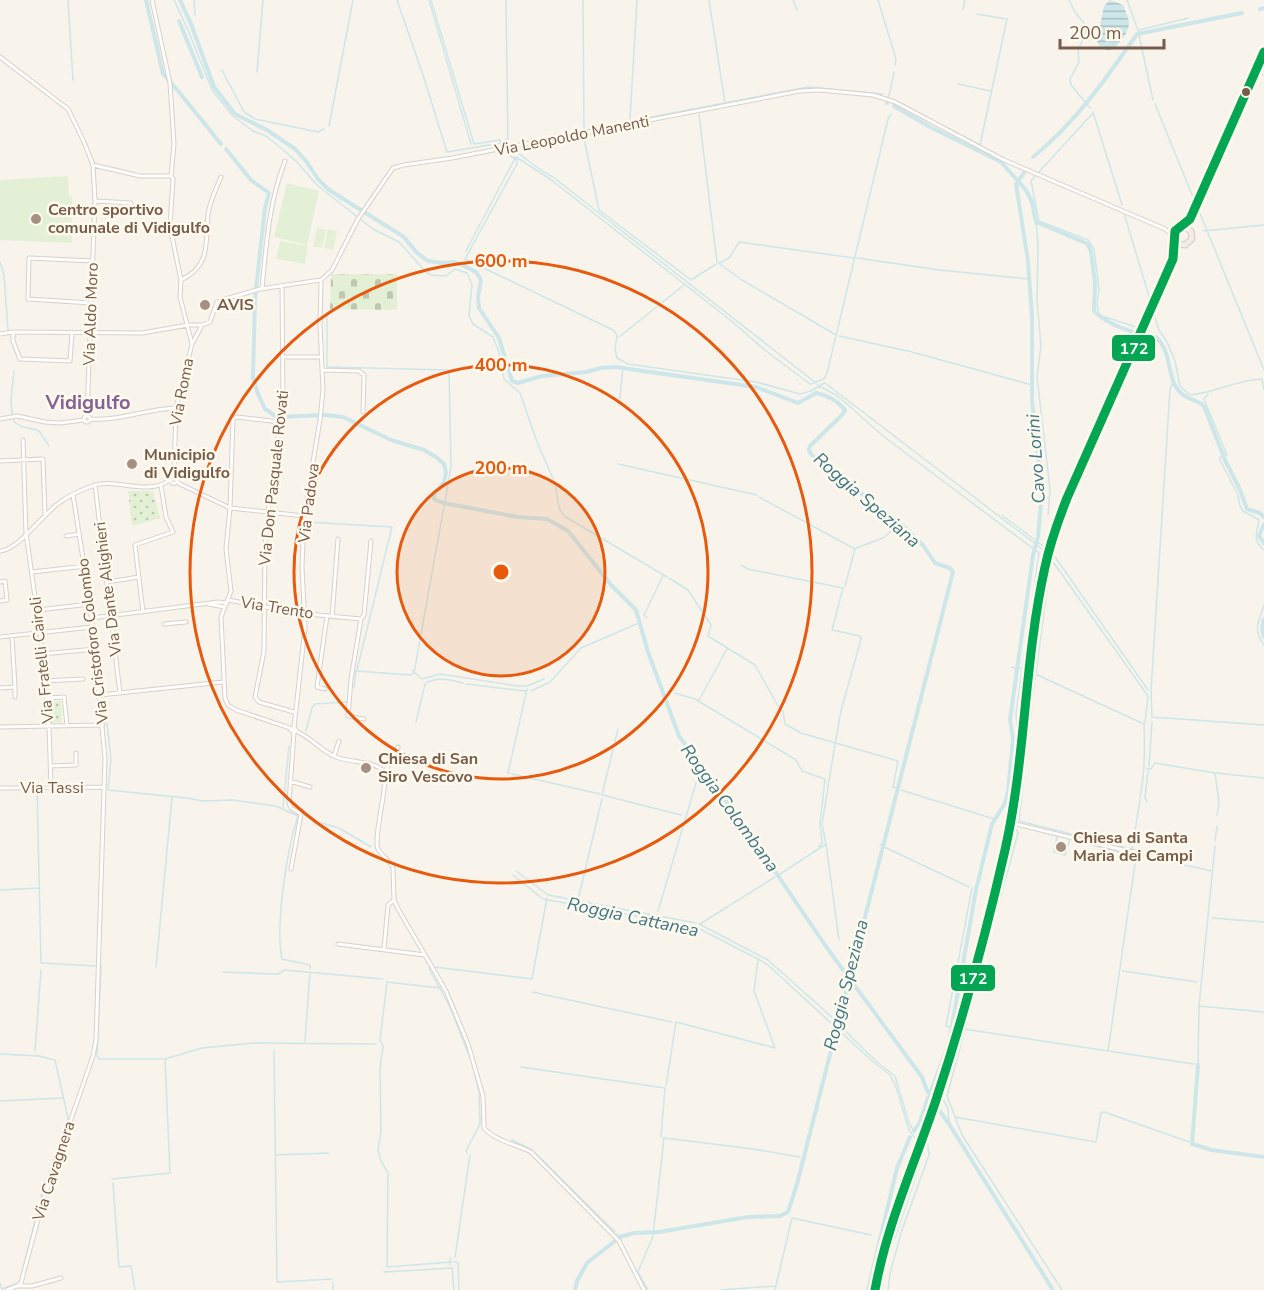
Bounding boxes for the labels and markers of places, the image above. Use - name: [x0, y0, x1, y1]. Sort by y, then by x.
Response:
- unlabelled marker: [1240, 86, 1252, 98]
- place label: Centro sportivo comunale di Vidigulfo: [48, 199, 210, 239]
- marker: Centro sportivo comunale di Vidigulfo: [29, 212, 43, 226]
- place label: AVIS: [217, 294, 254, 316]
- marker: AVIS: [198, 298, 212, 312]
- place label: Municipio di Vidigulfo: [144, 444, 230, 484]
- marker: Municipio di Vidigulfo: [125, 457, 139, 471]
- centre of rings: [491, 562, 511, 582]
- place label: Chiesa di San Siro Vescovo: [378, 748, 478, 788]
- marker: Chiesa di San Siro Vescovo: [359, 761, 373, 775]
- place label: Chiesa di Santa Maria dei Campi: [1073, 827, 1193, 867]
- marker: Chiesa di Santa Maria dei Campi: [1054, 840, 1068, 854]

